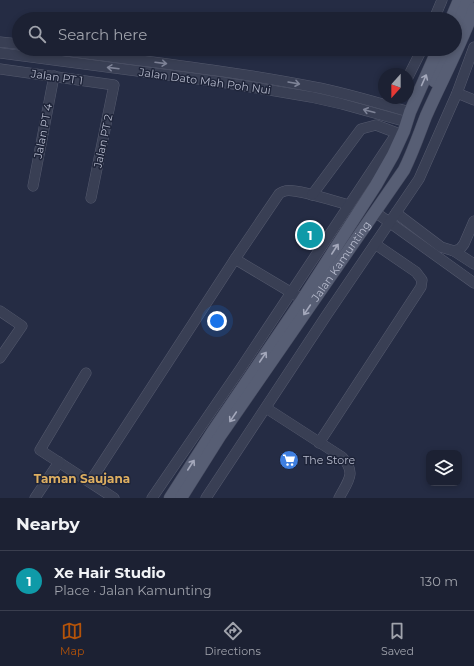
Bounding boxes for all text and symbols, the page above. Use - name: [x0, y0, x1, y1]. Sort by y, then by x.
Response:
- search box: [12, 12, 462, 56]
- icon: search: [26, 23, 48, 45]
- text: Search here: [58, 25, 147, 44]
- one-way arrow: [154, 59, 167, 67]
- one-way arrow: [107, 64, 120, 72]
- street label: Jalan Dato Mah Poh Nui: [137, 65, 272, 97]
- street label: Jalan PT 1: [29, 66, 84, 88]
- north arrow: [378, 68, 414, 104]
- one-way arrow: [421, 75, 428, 87]
- one-way arrow: [288, 80, 301, 88]
- street label: Jalan PT 4: [31, 102, 55, 161]
- one-way arrow: [363, 107, 376, 114]
- street label: Jalan PT 2: [90, 113, 116, 170]
- street label: Jalan Kamunting: [308, 218, 374, 305]
- pin: 1: [297, 220, 323, 250]
- one-way arrow: [331, 244, 339, 255]
- one-way arrow: [303, 305, 311, 316]
- your location: [207, 311, 227, 331]
- one-way arrow: [259, 352, 267, 363]
- one-way arrow: [229, 412, 237, 423]
- supermarket icon: The Store: [278, 449, 300, 471]
- map controls: [426, 450, 462, 486]
- button: layers: [426, 450, 462, 486]
- place label: The Store: [303, 453, 355, 467]
- one-way arrow: [187, 459, 195, 471]
- district label: Taman Saujana: [34, 471, 130, 486]
- text: Nearby: [16, 514, 80, 534]
- text: Xe Hair Studio: [54, 563, 166, 582]
- text: 1: [26, 573, 32, 589]
- text: 130 m: [420, 573, 458, 589]
- text: Place · Jalan Kamunting: [54, 582, 212, 598]
- tab: Map: [60, 620, 84, 658]
- tab: Directions: [205, 620, 261, 658]
- tab: Saved: [381, 620, 414, 658]

